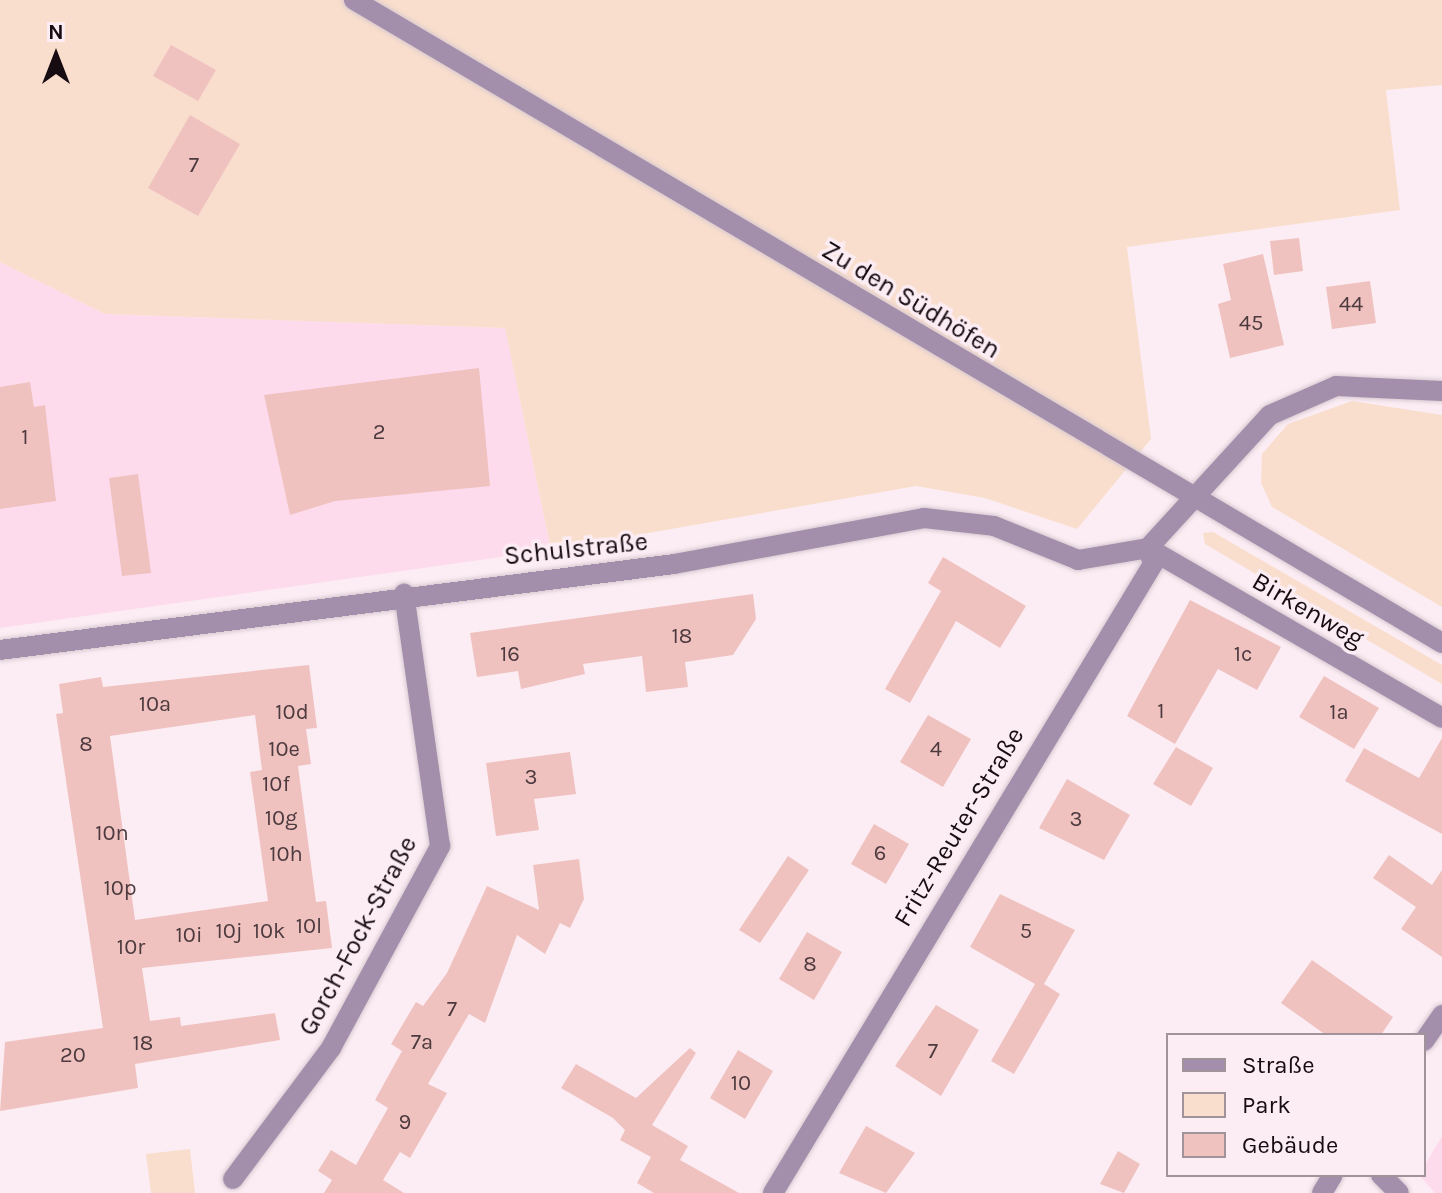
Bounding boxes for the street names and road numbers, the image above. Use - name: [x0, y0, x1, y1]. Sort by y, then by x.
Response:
- street label: Zu den Südhöfen: [816, 234, 1006, 366]
- street label: Schulstraße: [503, 526, 649, 572]
- street label: Birkenweg: [1247, 566, 1369, 654]
- street label: Fritz-Reuter-Straße: [887, 722, 1031, 932]
- street label: Gorch-Fock-Straße: [292, 831, 424, 1041]

